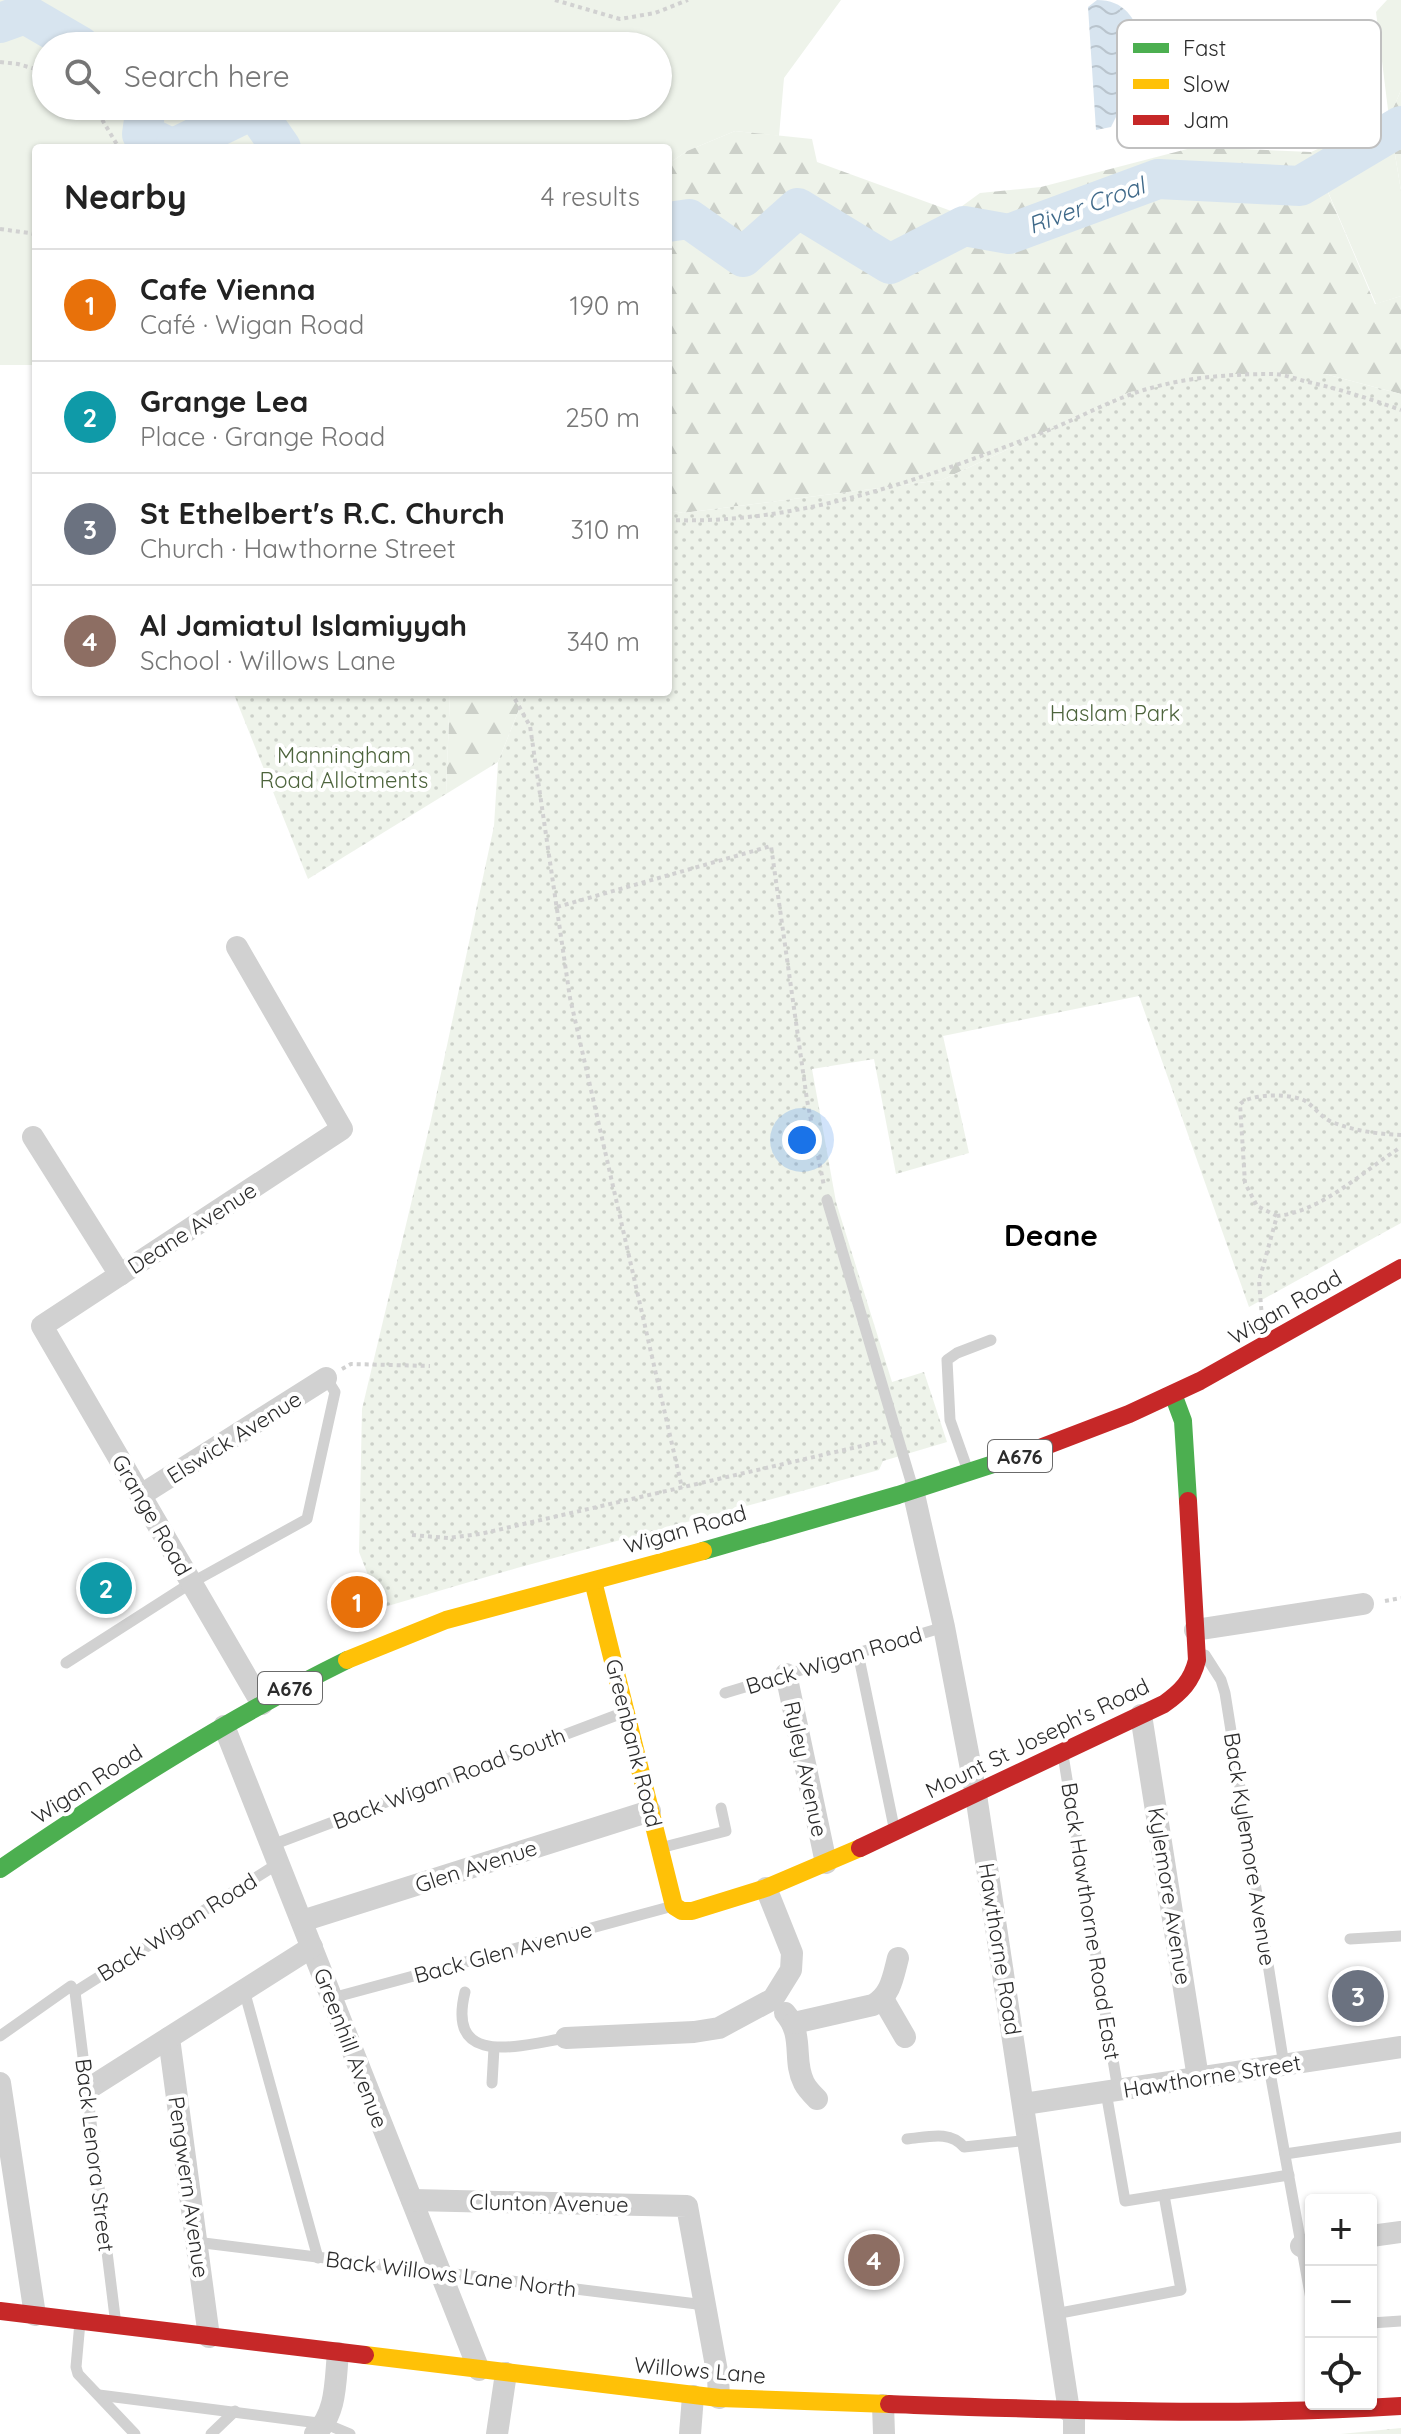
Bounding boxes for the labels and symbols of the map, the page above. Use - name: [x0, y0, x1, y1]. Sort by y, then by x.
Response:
- legend: [1117, 20, 1381, 148]
- text: Fast: [1183, 34, 1226, 62]
- text: Slow: [1183, 70, 1230, 98]
- text: Jam: [1183, 106, 1229, 134]
- water label: River Croal: [1024, 169, 1151, 240]
- park label: Haslam Park: [1050, 699, 1180, 727]
- park label: Manningham Road Allotments: [260, 741, 428, 794]
- your location: [782, 1120, 822, 1160]
- street label: Deane Avenue: [122, 1176, 262, 1280]
- district label: Deane: [1004, 1216, 1098, 1254]
- street label: Wigan Road: [1223, 1263, 1347, 1351]
- street label: Elswick Avenue: [161, 1384, 307, 1490]
- road number: A676: [988, 1440, 1052, 1472]
- street label: Grange Road: [106, 1449, 198, 1581]
- street label: Wigan Road: [620, 1498, 750, 1560]
- pin: 2: [80, 1558, 132, 1618]
- pin: 1: [331, 1572, 383, 1632]
- street label: Back Wigan Road: [742, 1620, 926, 1700]
- street label: Greenbank Road: [600, 1656, 668, 1830]
- road number: A676: [258, 1672, 322, 1704]
- street label: Mount St Joseph's Road: [920, 1672, 1154, 1804]
- street label: Ryley Avenue: [778, 1699, 834, 1839]
- street label: Back Wigan Road South: [329, 1721, 569, 1835]
- street label: Back Kylemore Avenue: [1218, 1730, 1282, 1968]
- street label: Wigan Road: [26, 1738, 148, 1830]
- street label: Back Hawthorne Road East: [1055, 1780, 1127, 2062]
- street label: Kylemore Avenue: [1142, 1805, 1198, 1987]
- street label: Glen Avenue: [412, 1833, 540, 1899]
- street label: Hawthorne Road: [973, 1861, 1027, 2037]
- street label: Back Wigan Road: [92, 1867, 262, 1987]
- street label: Back Glen Avenue: [411, 1915, 595, 1989]
- street label: Greenhill Avenue: [308, 1964, 394, 2132]
- pin: 3: [1332, 1966, 1384, 2026]
- street label: Hawthorne Street: [1121, 2048, 1303, 2104]
- street label: Back Lenora Street: [69, 2057, 121, 2253]
- street label: Pengwern Avenue: [162, 2094, 216, 2280]
- street label: Clunton Avenue: [469, 2188, 629, 2218]
- pin: 4: [848, 2230, 900, 2290]
- street label: Back Willows Lane North: [324, 2245, 578, 2303]
- street label: Willows Lane: [633, 2350, 767, 2390]

